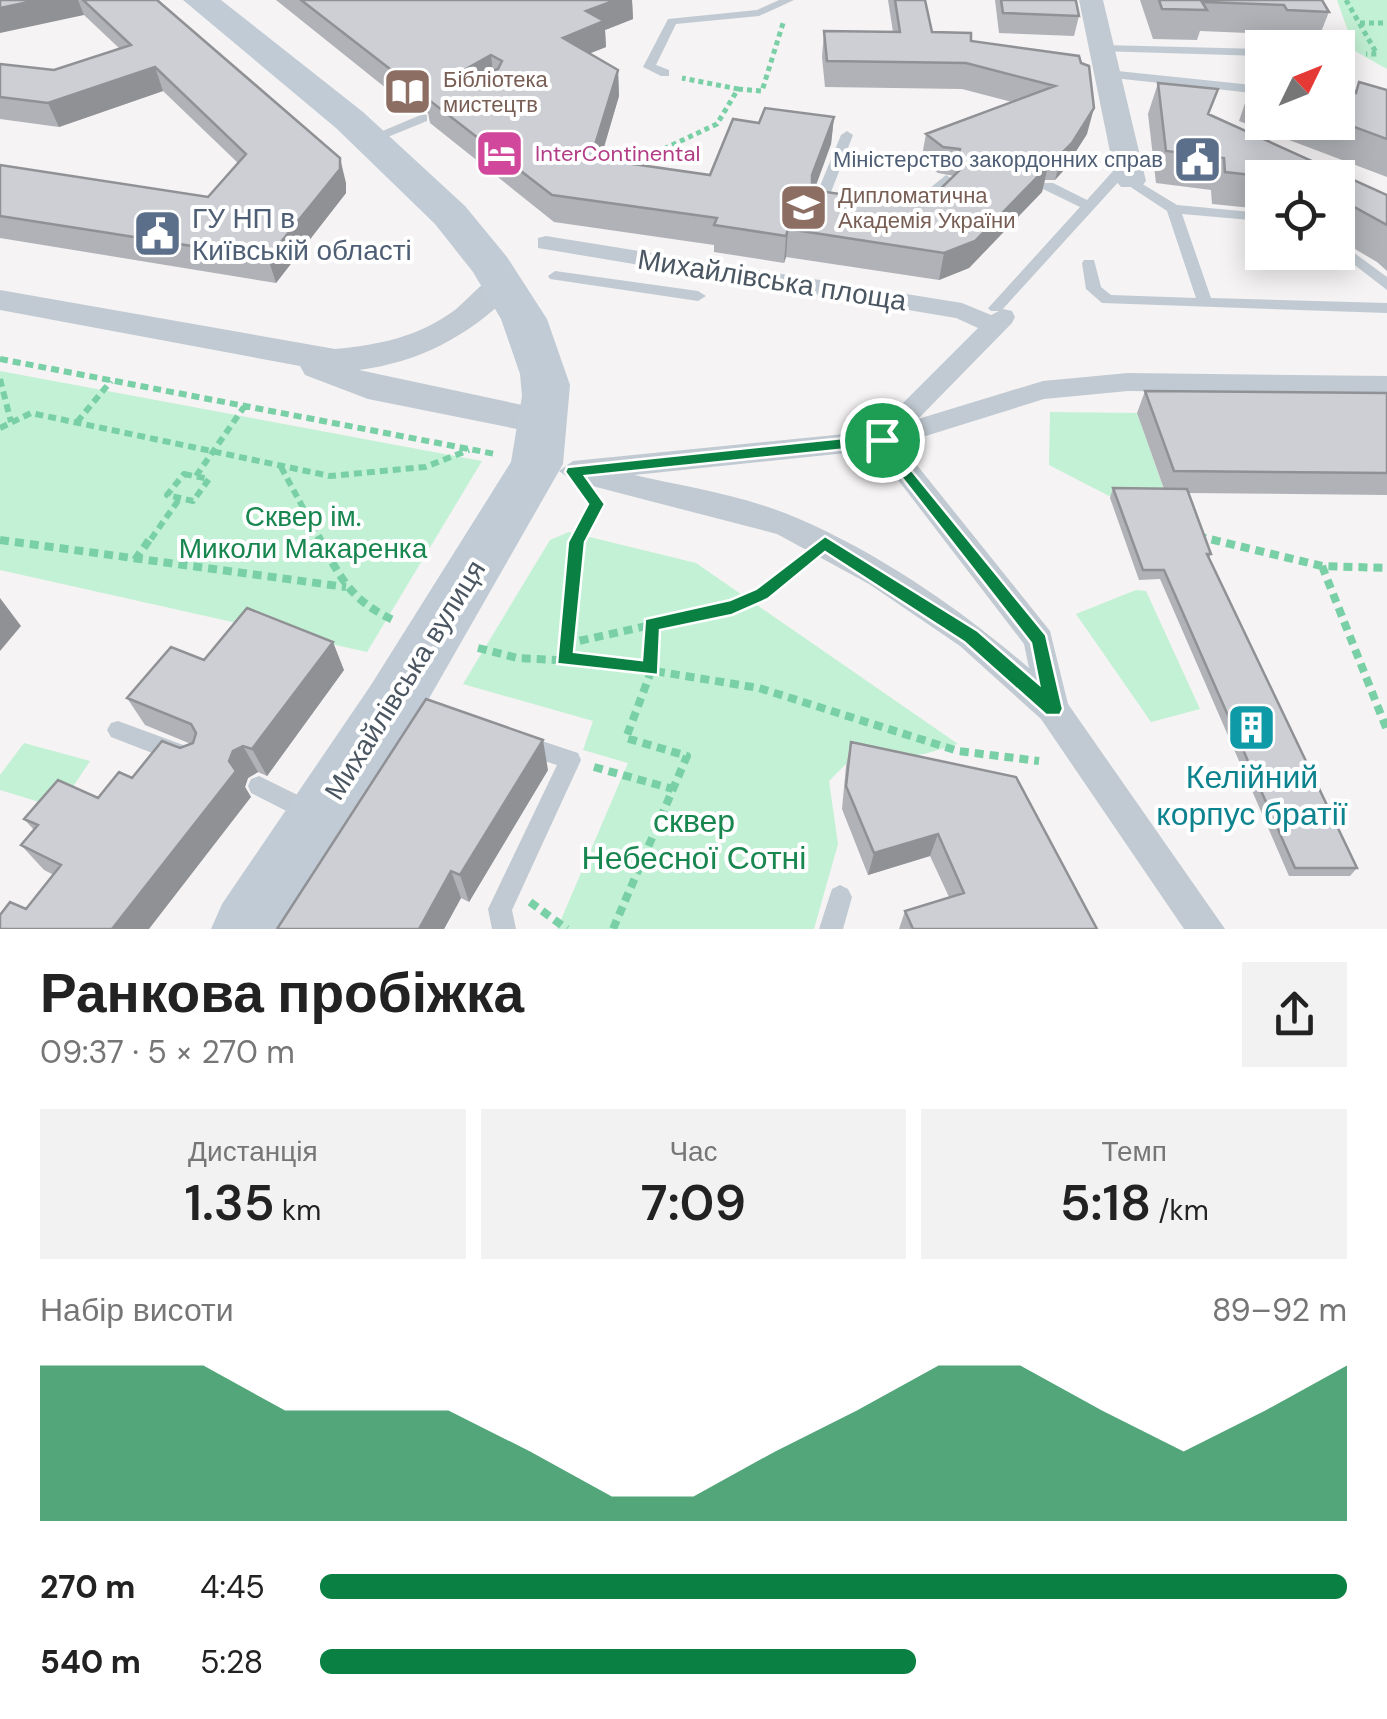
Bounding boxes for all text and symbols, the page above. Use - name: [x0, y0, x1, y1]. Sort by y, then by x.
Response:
- north arrow: [1245, 30, 1355, 140]
- map controls: [1245, 30, 1355, 270]
- place label: Бібліотека мистецтв: [443, 65, 549, 119]
- library icon: Бібліотека мистецтв: [382, 66, 434, 118]
- hotel icon: InterContinental: [474, 127, 526, 179]
- public building icon: Міністерство закордонних справ: [1172, 133, 1224, 185]
- place label: InterContinental: [535, 139, 700, 168]
- place label: Міністерство закордонних справ: [833, 145, 1163, 174]
- button: locate: [1245, 160, 1355, 270]
- place label: Дипломатична Академія України: [838, 181, 1016, 235]
- school or university icon: Дипломатична Академія України: [777, 182, 829, 234]
- place label: ГУ НП в Київській області: [192, 200, 412, 269]
- public building icon: ГУ НП в Київській області: [131, 208, 183, 260]
- street label: Михайлівська площа: [635, 240, 909, 320]
- pin: [840, 398, 925, 483]
- icon: arrive: [855, 413, 910, 468]
- park label: Сквер ім. Миколи Макаренка: [179, 498, 428, 567]
- street label: Михайлівська вулиця: [316, 553, 494, 807]
- building icon: Келійний корпус братії: [1226, 701, 1278, 753]
- place label: Келійний корпус братії: [1156, 756, 1348, 835]
- park label: сквер Небесної Сотні: [582, 800, 806, 879]
- text: Ранкова пробіжка: [40, 957, 524, 1029]
- button: share: [1242, 962, 1347, 1067]
- text: 09:37 · 5 × 270 m: [40, 1031, 295, 1073]
- text: Дистанція: [188, 1133, 318, 1170]
- text: Час: [669, 1133, 718, 1170]
- text: Темп: [1101, 1133, 1167, 1170]
- text: 1.35: [185, 1170, 275, 1236]
- text: 7:09: [641, 1170, 746, 1236]
- text: 5:18: [1060, 1170, 1151, 1236]
- text: km: [275, 1192, 321, 1229]
- text: /km: [1151, 1192, 1209, 1229]
- text: Набір висоти: [40, 1289, 234, 1331]
- text: 89–92 m: [1212, 1289, 1347, 1331]
- text: 270 m: [40, 1566, 135, 1608]
- text: 4:45: [200, 1566, 265, 1608]
- text: 540 m: [40, 1641, 141, 1683]
- text: 5:28: [200, 1641, 263, 1683]

